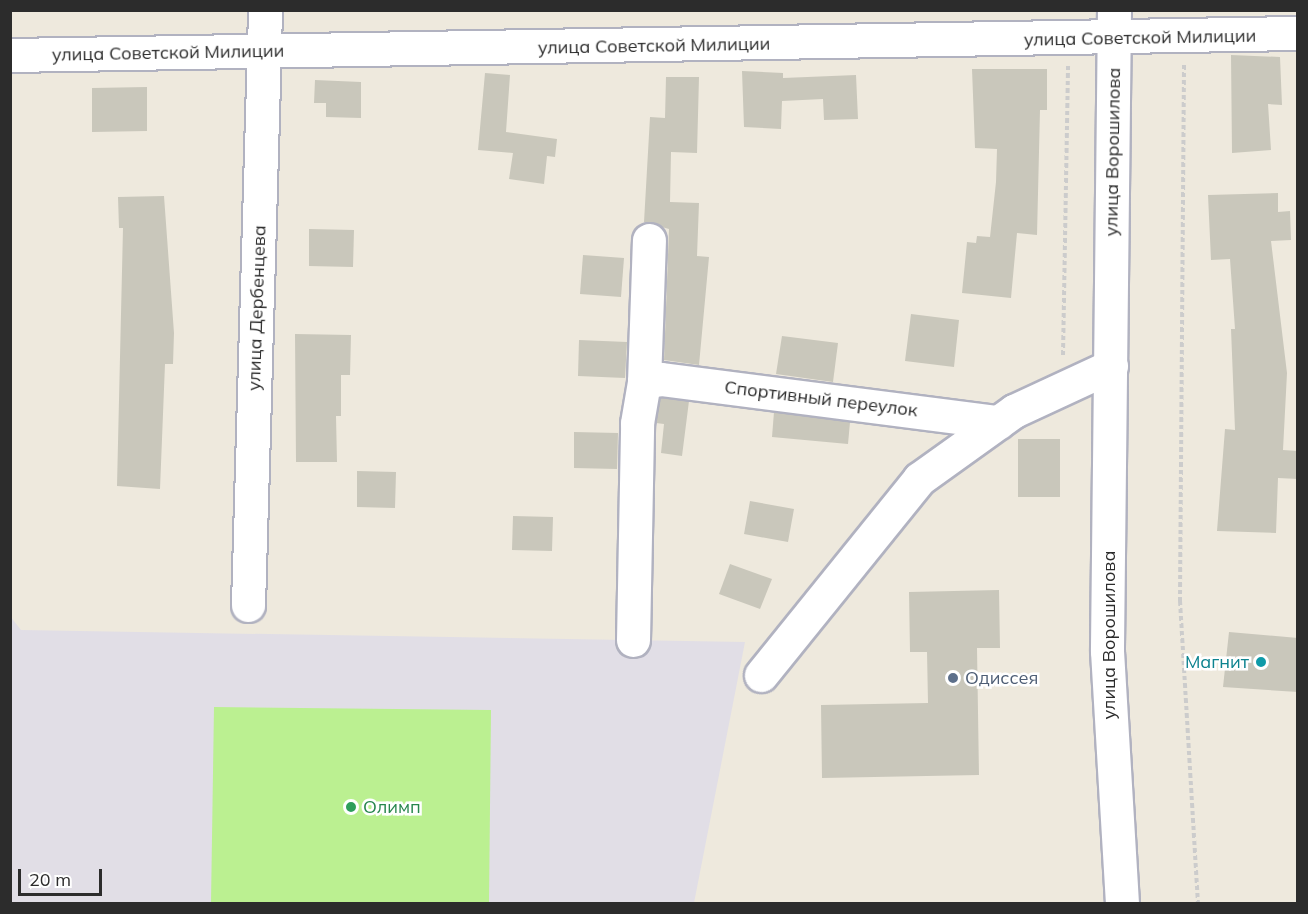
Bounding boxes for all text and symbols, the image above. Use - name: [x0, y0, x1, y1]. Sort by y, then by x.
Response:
- street label: улица Советской Милиции: [1024, 25, 1256, 51]
- street label: улица Советской Милиции: [538, 33, 770, 59]
- street label: улица Советской Милиции: [52, 40, 284, 66]
- street label: улица Ворошилова: [1101, 67, 1125, 237]
- street label: улица Дербенцева: [243, 225, 271, 391]
- street label: Спортивный переулок: [723, 376, 919, 422]
- street label: улица Ворошилова: [1098, 551, 1120, 719]
- place label: Магнит: [1185, 651, 1249, 673]
- marker: Магнит: [1254, 655, 1268, 669]
- place label: Одиссея: [965, 667, 1038, 689]
- marker: Одиссея: [946, 671, 960, 685]
- place label: Олимп: [363, 796, 421, 818]
- marker: Олимп: [344, 800, 358, 814]
- scale bar: [21, 857, 105, 895]
- text: 20 m: [29, 868, 71, 891]

